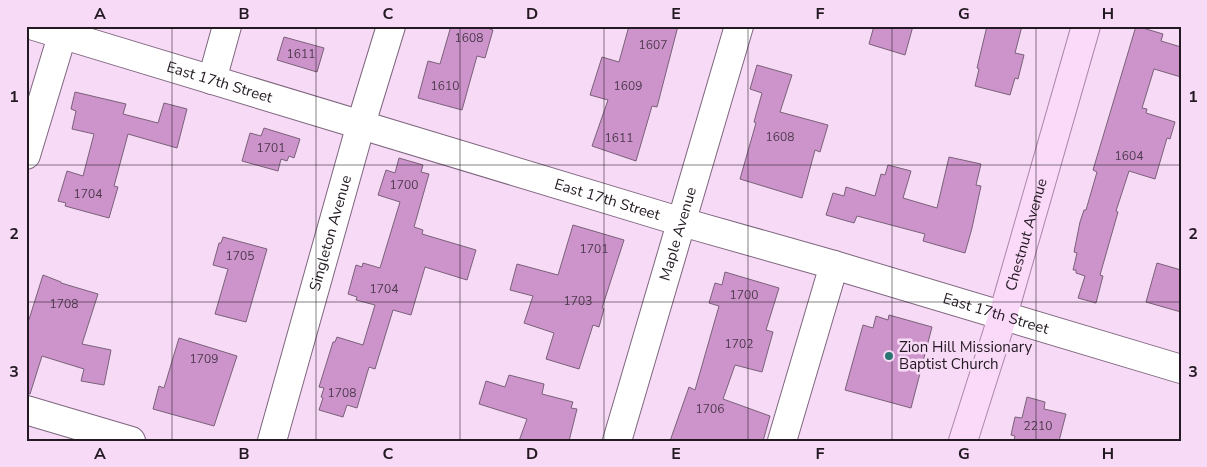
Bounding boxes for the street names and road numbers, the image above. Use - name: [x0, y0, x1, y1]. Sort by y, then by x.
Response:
- street label: East 17th Street: [164, 57, 276, 108]
- street label: Singleton Avenue: [305, 173, 356, 293]
- street label: East 17th Street: [552, 174, 663, 225]
- street label: Chestnut Avenue: [1000, 176, 1052, 293]
- street label: Maple Avenue: [655, 184, 701, 283]
- street label: East 17th Street: [941, 288, 1052, 339]

